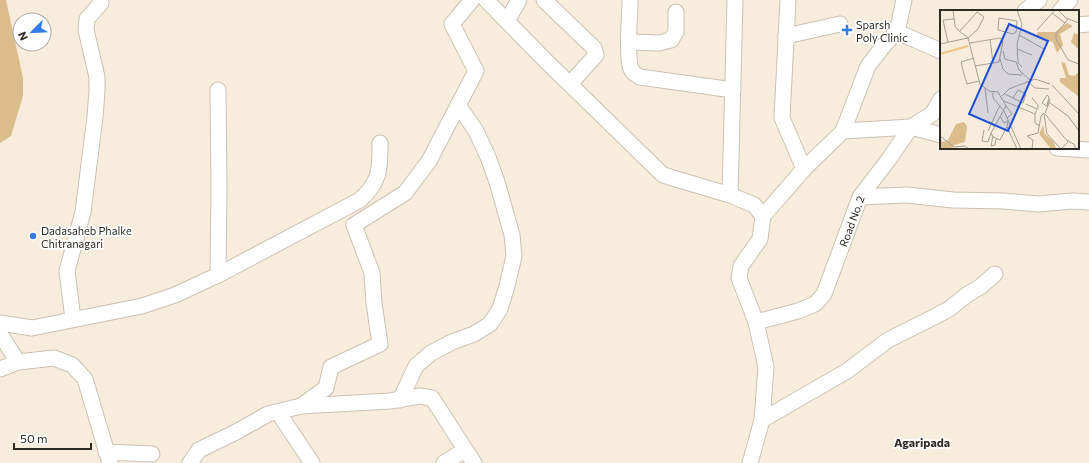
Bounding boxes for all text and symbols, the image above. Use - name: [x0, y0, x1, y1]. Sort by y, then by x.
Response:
- inset map: [940, 10, 1079, 149]
- north arrow: [12, 12, 52, 52]
- place label: Sparsh Poly Clinic: [856, 18, 908, 44]
- marker: Sparsh Poly Clinic: [841, 24, 853, 36]
- text: N: [15, 30, 30, 43]
- street label: Road No. 2: [836, 194, 866, 248]
- place label: Dadasaheb Phalke Chitranagari: [41, 224, 132, 250]
- marker: Dadasaheb Phalke Chitranagari: [28, 231, 38, 241]
- scale bar: [14, 425, 91, 451]
- text: 50 m: [20, 431, 48, 445]
- district label: Agaripada: [894, 435, 950, 449]

